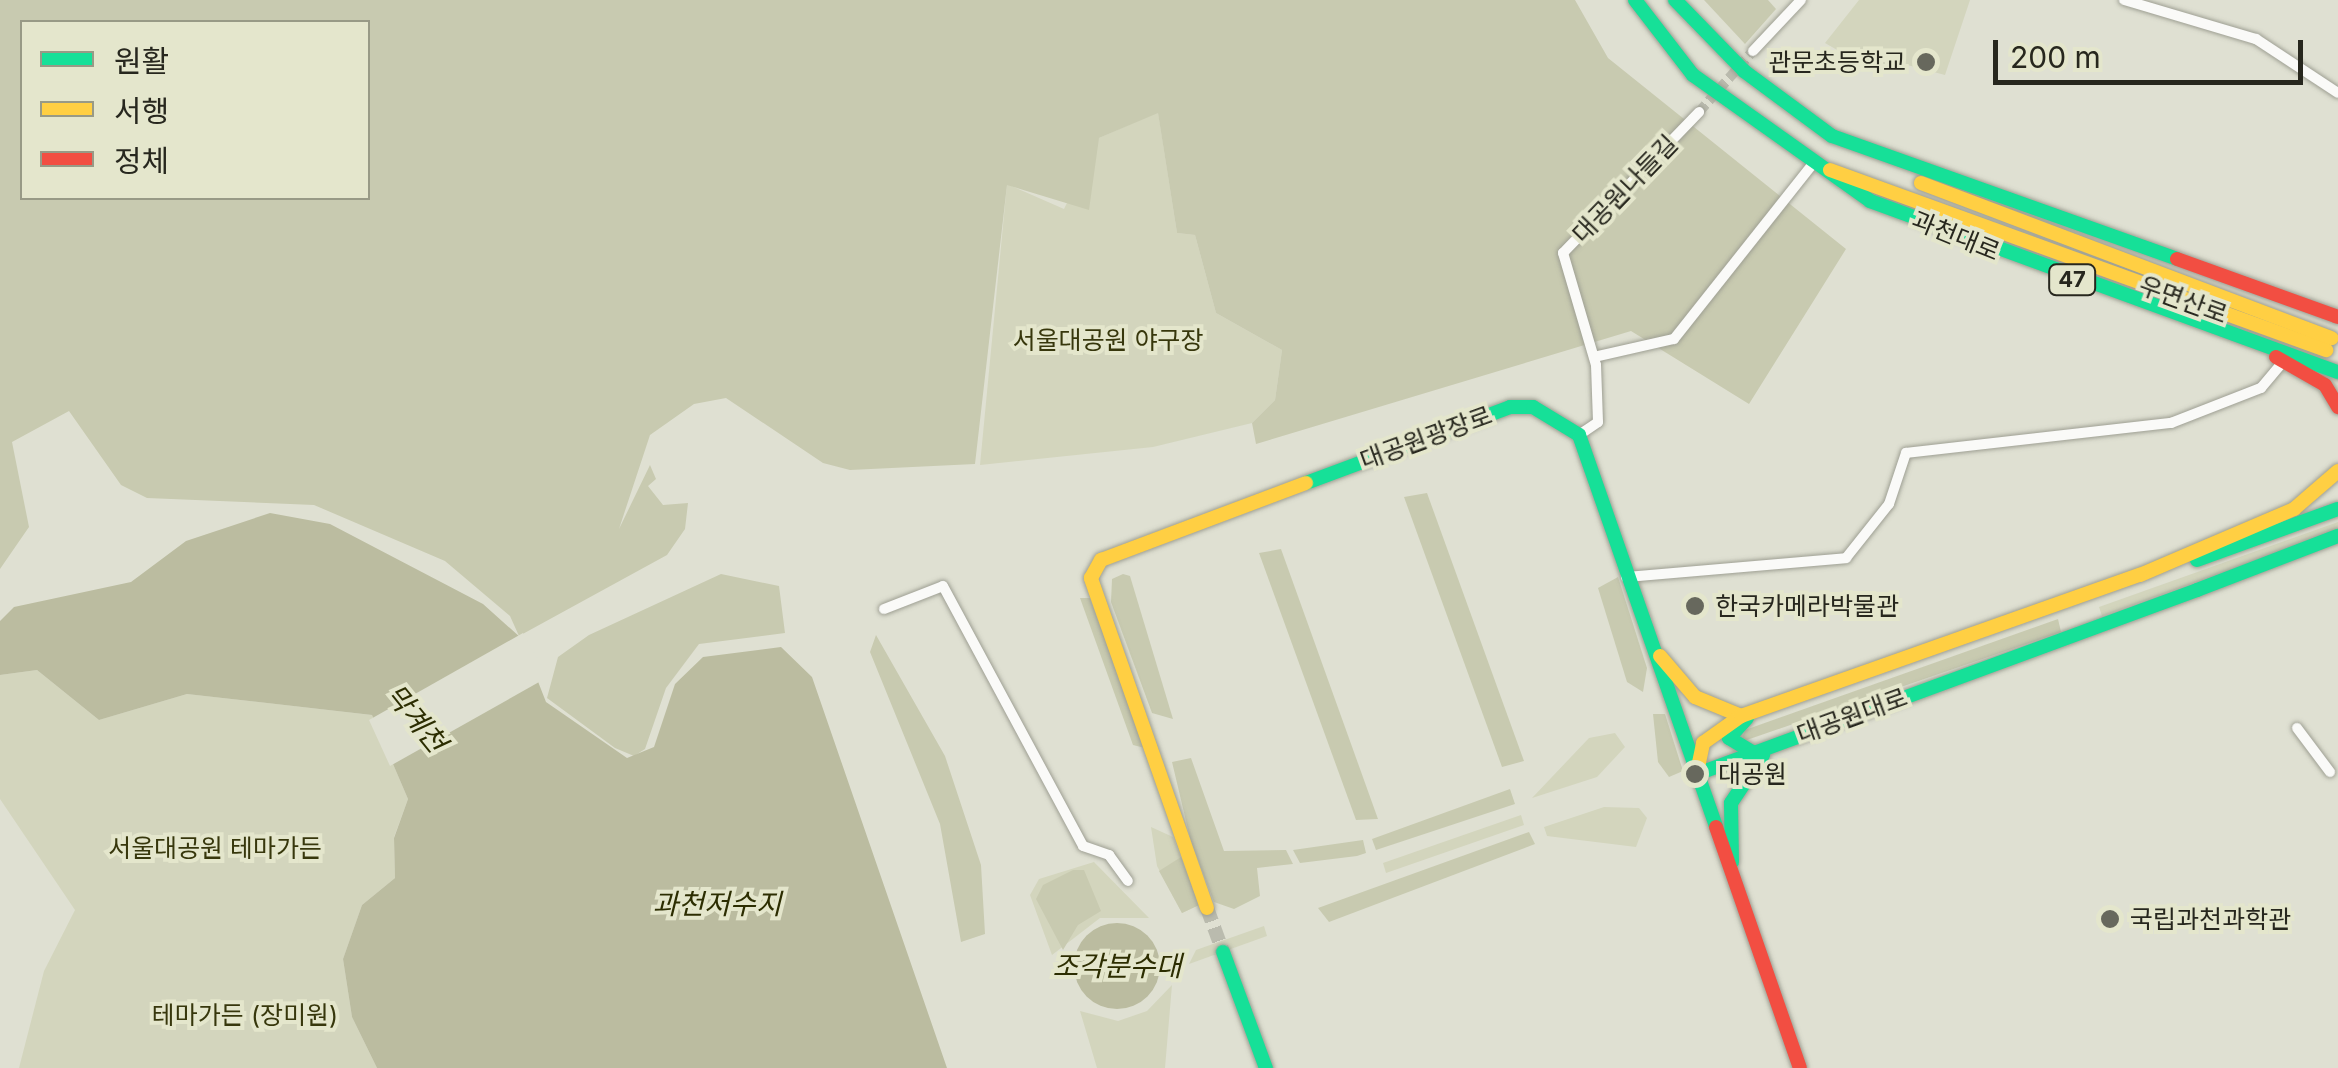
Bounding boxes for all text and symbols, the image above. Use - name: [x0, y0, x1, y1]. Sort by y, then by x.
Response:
- legend: [20, 20, 370, 200]
- scale bar: [1998, 20, 2308, 82]
- text: 200 m: [2010, 39, 2101, 75]
- text: 원활: [114, 43, 169, 79]
- place label: 관문초등학교: [1768, 47, 1906, 77]
- marker: 관문초등학교: [1915, 51, 1937, 73]
- text: 서행: [114, 93, 169, 129]
- street label: 대공원나들길: [1566, 129, 1684, 249]
- text: 정체: [114, 143, 169, 179]
- street label: 과천대로: [1908, 205, 2004, 267]
- road number: 47: [2047, 263, 2097, 297]
- street label: 우면산로: [2135, 270, 2231, 330]
- park label: 서울대공원 야구장: [1012, 325, 1204, 355]
- street label: 대공원광장로: [1356, 400, 1496, 476]
- place label: 한국카메라박물관: [1715, 591, 1899, 621]
- marker: 한국카메라박물관: [1684, 595, 1706, 617]
- water label: 막계천: [379, 677, 453, 759]
- street label: 대공원대로: [1793, 682, 1911, 750]
- place label: 대공원: [1718, 759, 1787, 789]
- marker: 대공원: [1682, 761, 1708, 787]
- park label: 서울대공원 테마가든: [108, 833, 322, 863]
- water label: 과천저수지: [653, 887, 781, 921]
- place label: 국립과천과학관: [2130, 904, 2291, 934]
- marker: 국립과천과학관: [2099, 908, 2121, 930]
- water label: 조각분수대: [1053, 949, 1181, 983]
- park label: 테마가든 (장미원): [152, 1000, 338, 1030]

